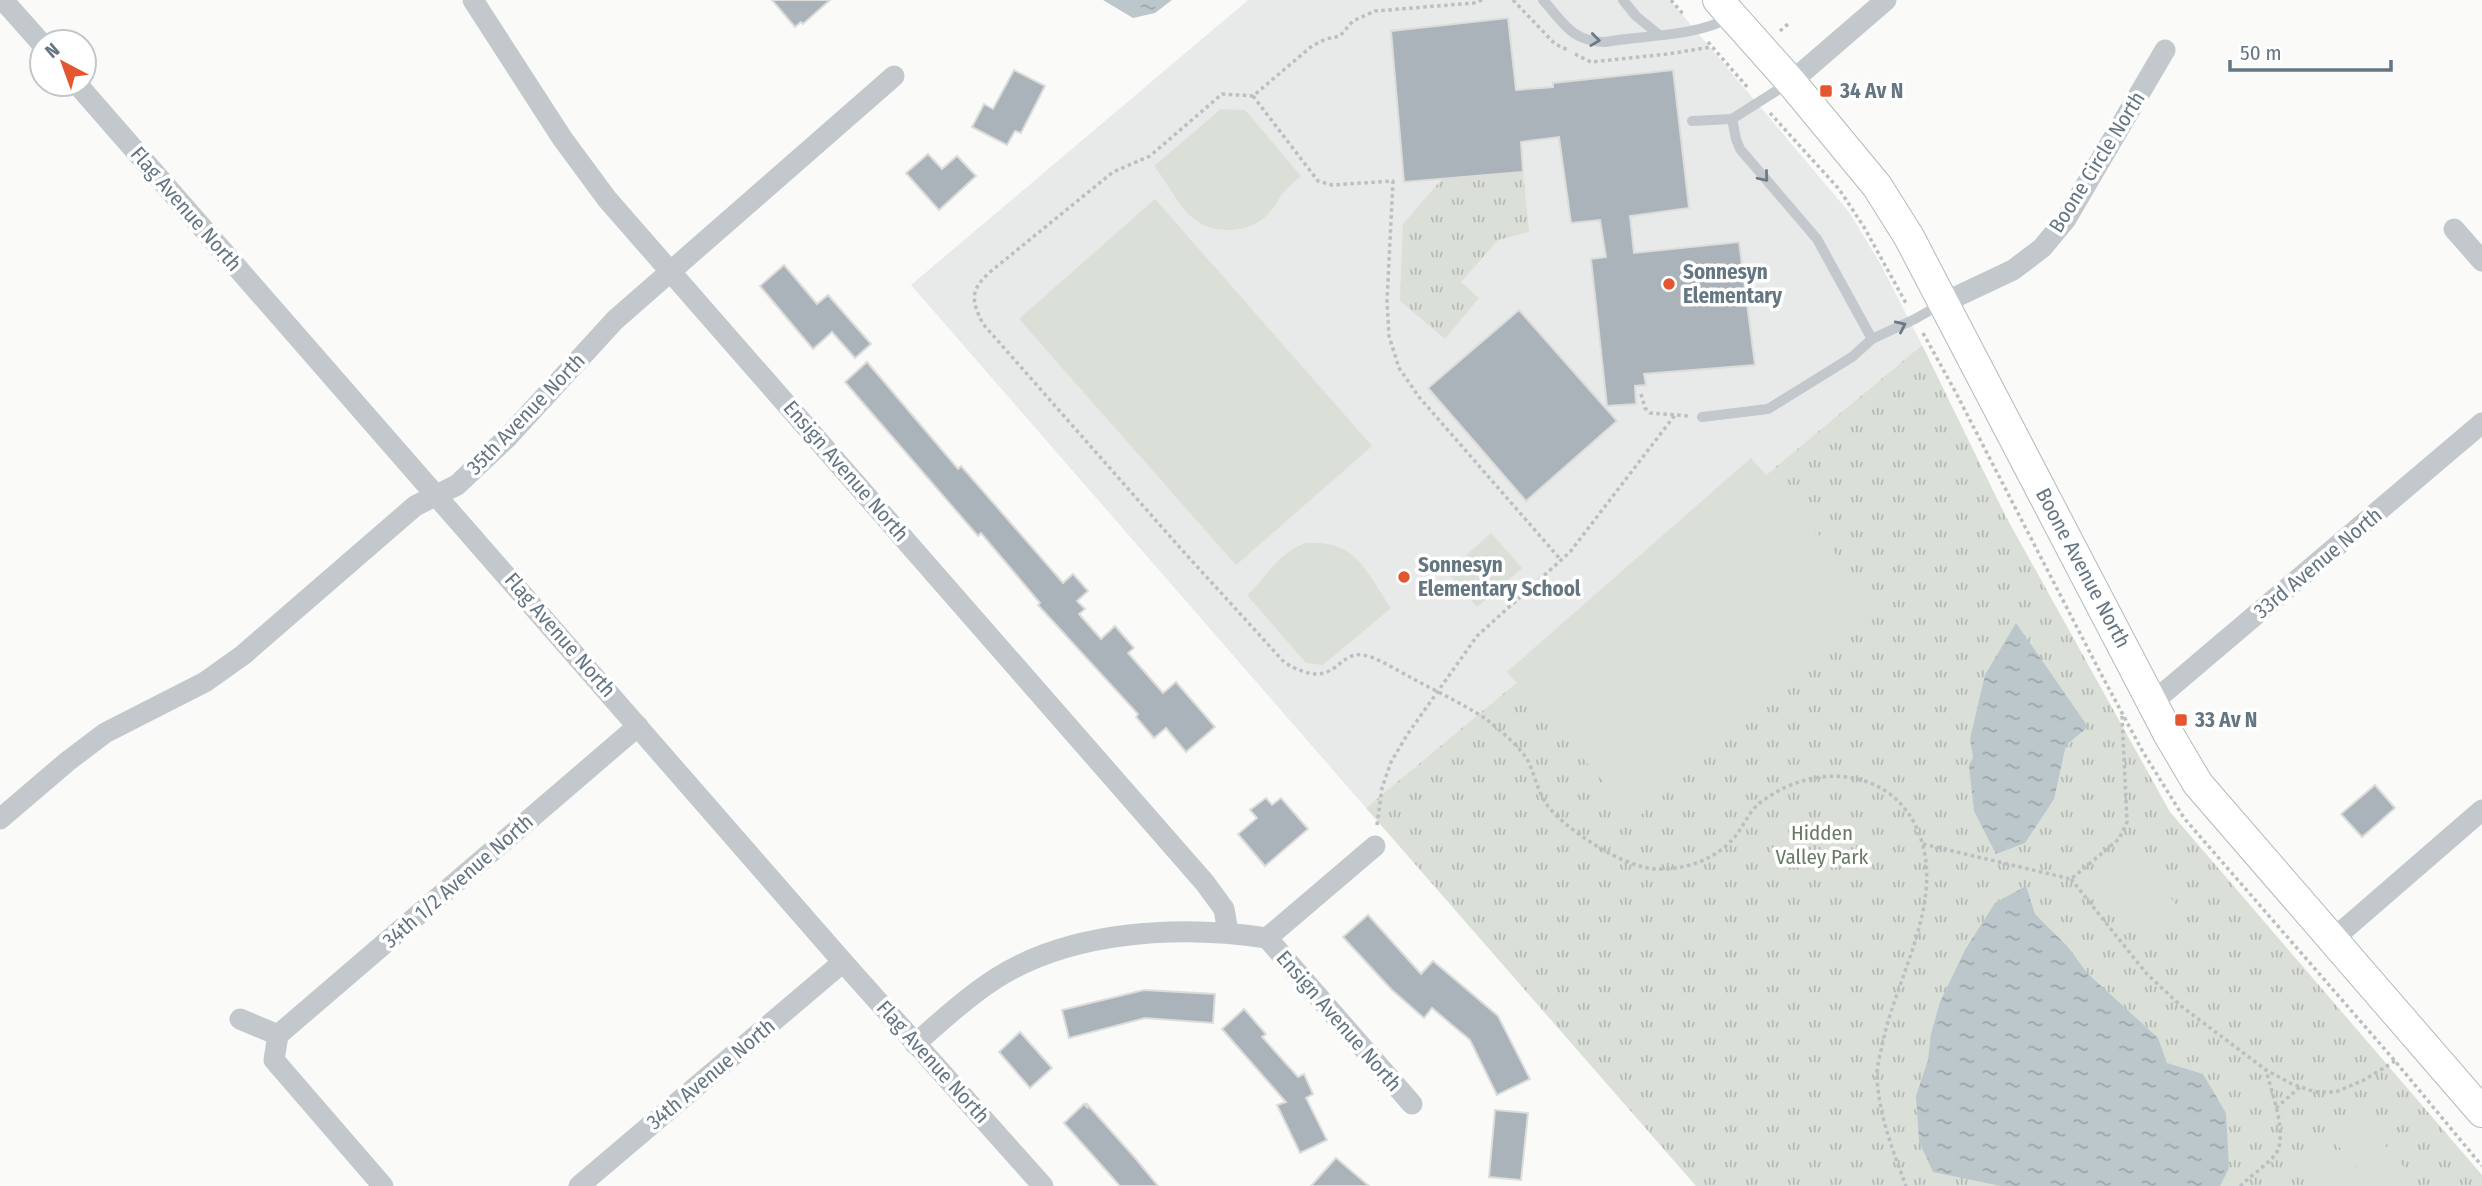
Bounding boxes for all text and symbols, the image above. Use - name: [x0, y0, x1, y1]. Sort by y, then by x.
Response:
- north arrow: [28, 28, 98, 98]
- scale bar: [2230, 28, 2391, 72]
- one-way arrow: [1590, 32, 1601, 47]
- text: N: [40, 38, 64, 63]
- text: 50 m: [2240, 40, 2282, 66]
- place label: 34 Av N: [1839, 78, 1903, 104]
- marker: 34 Av N: [1818, 83, 1834, 99]
- street label: Boone Circle North: [2043, 87, 2151, 237]
- street label: Flag Avenue North: [125, 141, 247, 277]
- one-way arrow: [1756, 169, 1768, 182]
- place label: Sonnesyn Elementary: [1683, 259, 1783, 309]
- marker: Sonnesyn Elementary: [1661, 276, 1677, 292]
- one-way arrow: [1894, 320, 1906, 334]
- street label: 35th Avenue North: [461, 348, 591, 480]
- street label: Ensign Avenue North: [778, 395, 914, 547]
- street label: Boone Avenue North: [2030, 484, 2136, 652]
- street label: 33rd Avenue North: [2249, 502, 2387, 624]
- place label: Sonnesyn Elementary School: [1418, 552, 1581, 602]
- street label: Flag Avenue North: [499, 567, 621, 703]
- marker: Sonnesyn Elementary School: [1396, 569, 1412, 585]
- place label: 33 Av N: [2194, 707, 2257, 733]
- marker: 33 Av N: [2173, 712, 2189, 728]
- street label: 34th 1/2 Avenue North: [377, 809, 539, 953]
- park label: Hidden Valley Park: [1776, 820, 1869, 870]
- street label: Ensign Avenue North: [1271, 945, 1407, 1097]
- street label: Flag Avenue North: [871, 995, 995, 1129]
- street label: 34th Avenue North: [642, 1013, 780, 1135]

